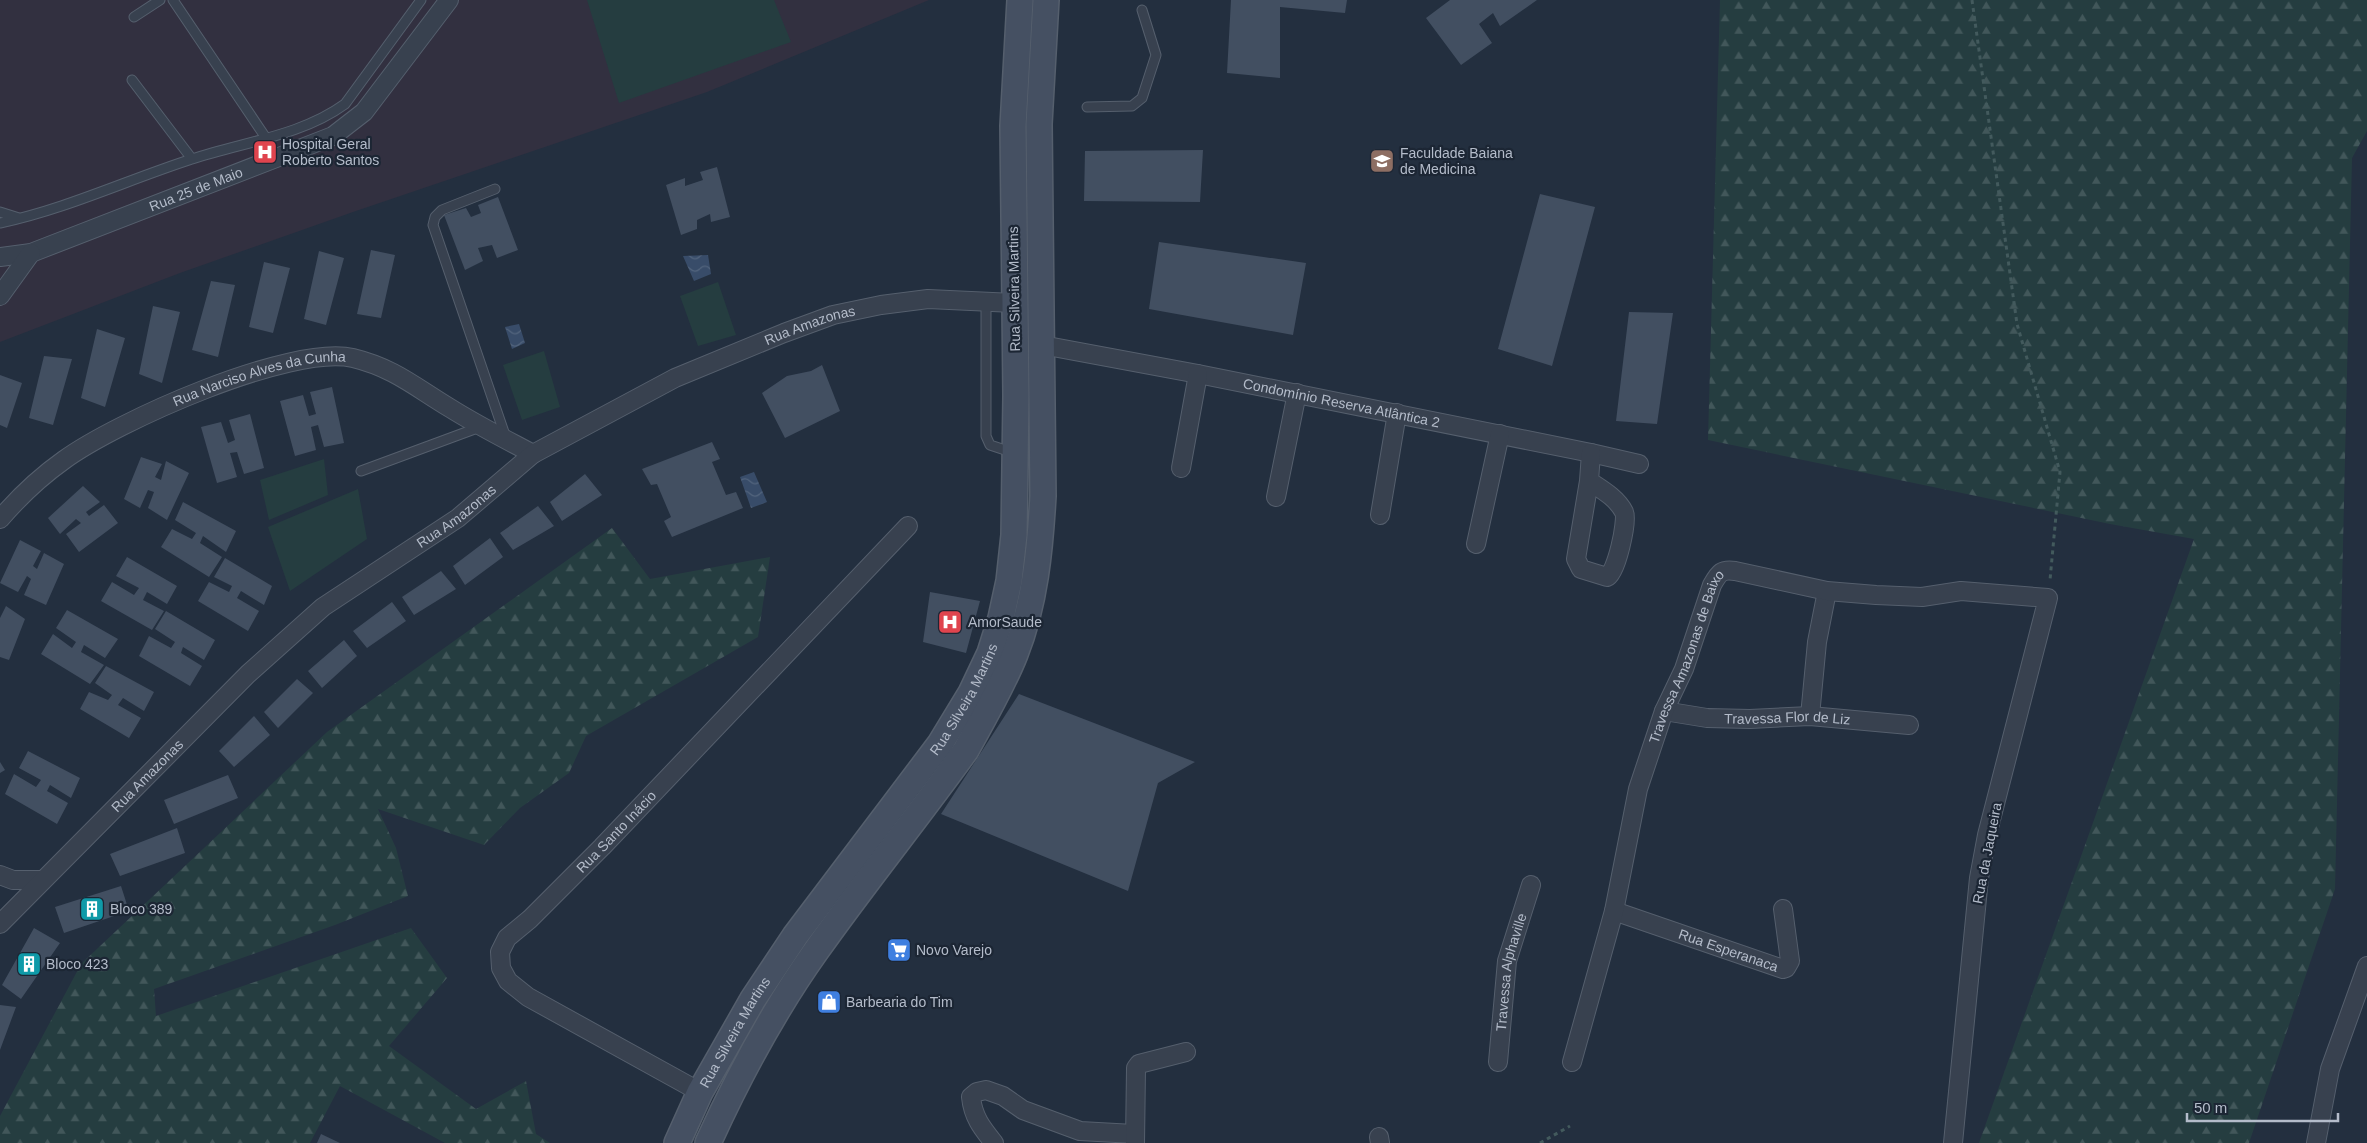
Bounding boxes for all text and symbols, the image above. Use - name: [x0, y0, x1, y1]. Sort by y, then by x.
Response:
- place label: Hospital Geral Roberto Santos: [282, 136, 379, 168]
- hospital icon: Hospital Geral Roberto Santos: [252, 139, 278, 165]
- place label: Faculdade Baiana de Medicina: [1400, 145, 1513, 177]
- school or university icon: Faculdade Baiana de Medicina: [1369, 148, 1395, 174]
- street label: Rua 25 de Maio: [147, 164, 245, 214]
- street label: Rua Silveira Martins: [1005, 226, 1023, 352]
- street label: Rua Amazonas: [762, 303, 856, 348]
- street label: Rua Narciso Alves da Cunha: [170, 348, 346, 410]
- street label: Condomínio Reserva Atlântica 2: [1242, 375, 1441, 430]
- street label: Rua Amazonas: [414, 481, 499, 551]
- street label: Travessa Amazonas de Baixo: [1646, 566, 1727, 746]
- hospital icon: AmorSaude: [937, 609, 963, 635]
- place label: AmorSaude: [968, 614, 1042, 630]
- street label: Rua Silveira Martins: [926, 642, 1000, 758]
- street label: Travessa Flor de Liz: [1724, 708, 1851, 728]
- street label: Rua Amazonas: [108, 736, 186, 815]
- street label: Rua Santo Inácio: [573, 787, 659, 876]
- street label: Rua da Jaqueira: [1969, 801, 2005, 905]
- building icon: Bloco 389: [79, 896, 105, 922]
- place label: Bloco 389: [110, 901, 172, 917]
- street label: Travessa Alphaville: [1493, 911, 1530, 1032]
- street label: Rua Esperanaca: [1676, 926, 1781, 975]
- supermarket icon: Novo Varejo: [886, 937, 912, 963]
- place label: Novo Varejo: [916, 942, 992, 958]
- building icon: Bloco 423: [16, 951, 42, 977]
- place label: Bloco 423: [46, 956, 108, 972]
- street label: Rua Silveira Martins: [696, 974, 773, 1090]
- shop icon: Barbearia do Tim: [816, 989, 842, 1015]
- place label: Barbearia do Tim: [846, 994, 953, 1010]
- scale bar: [2187, 1090, 2338, 1122]
- text: 50 m: [2194, 1099, 2227, 1116]

